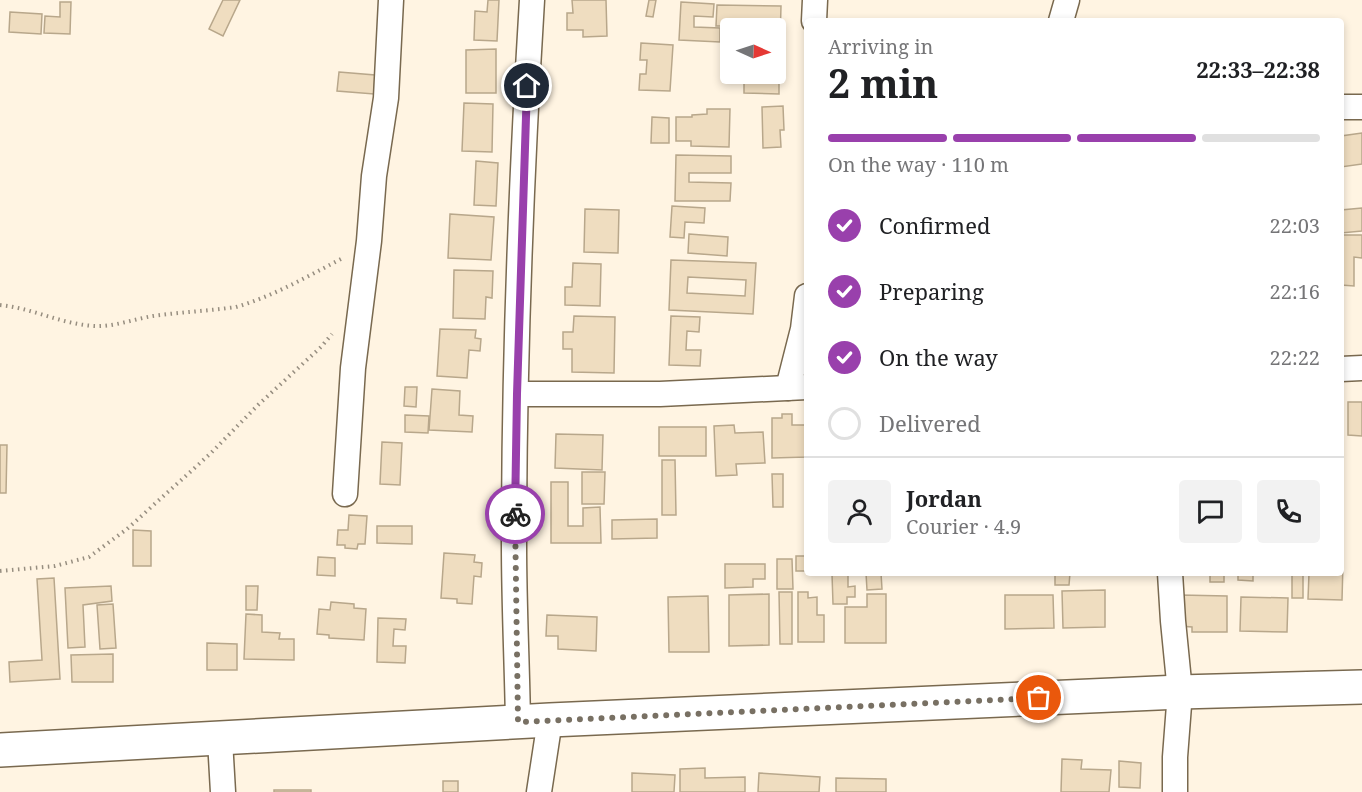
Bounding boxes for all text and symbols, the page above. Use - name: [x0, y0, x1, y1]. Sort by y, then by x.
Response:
- north arrow: [720, 18, 786, 84]
- map controls: [720, 18, 786, 84]
- text: Arriving in: [828, 33, 933, 60]
- text: 22:33–22:38: [1196, 54, 1320, 84]
- text: 2 min: [828, 56, 938, 109]
- pin: [501, 60, 552, 111]
- icon: home: [510, 69, 543, 102]
- text: On the way · 110 m: [828, 151, 1009, 178]
- icon: check: [828, 209, 861, 242]
- text: Confirmed: [879, 210, 990, 240]
- text: 22:03: [1270, 212, 1320, 239]
- icon: check: [828, 275, 861, 308]
- text: Preparing: [879, 276, 984, 306]
- text: 22:16: [1270, 278, 1320, 305]
- icon: check: [828, 341, 861, 374]
- text: On the way: [879, 342, 998, 372]
- text: 22:22: [1270, 344, 1320, 371]
- text: Delivered: [879, 408, 981, 438]
- button: person: [828, 480, 891, 543]
- button: chat: [1179, 480, 1242, 543]
- button: phone: [1257, 480, 1320, 543]
- text: Jordan: [906, 483, 982, 513]
- courier: [485, 484, 545, 544]
- icon: bike: [499, 498, 532, 531]
- text: Courier · 4.9: [906, 513, 1021, 540]
- pin: [1013, 672, 1064, 723]
- icon: bag: [1022, 681, 1055, 714]

